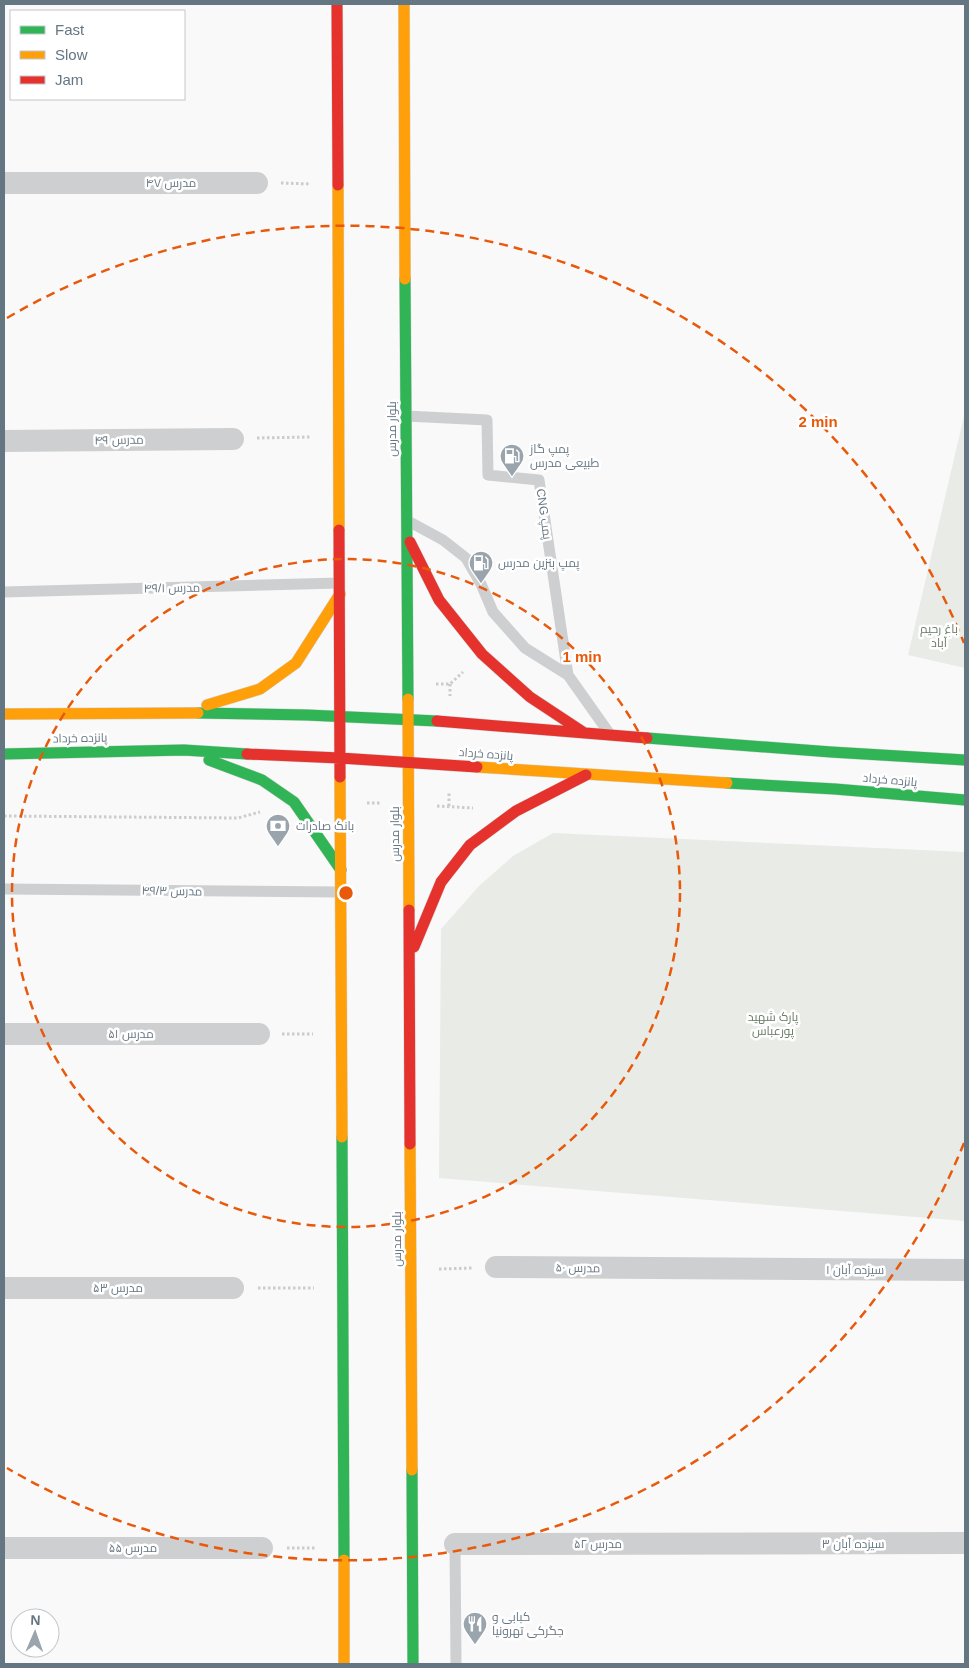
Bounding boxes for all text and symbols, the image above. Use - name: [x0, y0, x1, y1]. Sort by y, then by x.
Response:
- legend: [10, 10, 185, 100]
- text: Fast: [55, 21, 85, 38]
- text: Slow: [55, 46, 88, 63]
- text: Jam: [55, 71, 83, 88]
- street label: مدرس ۴۷: [146, 176, 196, 190]
- street label: بلوار مدرس: [385, 401, 399, 457]
- text: 2 min: [798, 413, 838, 430]
- street label: مدرس ۴۹: [94, 433, 144, 447]
- place label: پمپ گاز طبیعی مدرس: [529, 442, 599, 470]
- fuel station icon: پمپ گاز طبیعی مدرس: [499, 443, 525, 477]
- street label: CNG پمپ: [532, 488, 555, 541]
- fuel station icon: پمپ بنزین مدرس: [468, 550, 494, 584]
- place label: پمپ بنزین مدرس: [498, 556, 580, 572]
- street label: مدرس ۴۹/۱: [144, 581, 200, 595]
- park label: باغ رحیم آباد: [920, 622, 958, 650]
- text: 1 min: [562, 648, 602, 665]
- street label: پانزده خرداد: [52, 731, 108, 747]
- street label: پانزده خرداد: [458, 745, 515, 765]
- street label: پانزده خرداد: [862, 771, 919, 791]
- street label: بلوار مدرس: [388, 806, 402, 862]
- bank icon: بانک صادرات: [265, 813, 291, 847]
- place label: بانک صادرات: [296, 819, 354, 833]
- street label: مدرس ۴۹/۳: [141, 883, 203, 899]
- centre of rings: [337, 884, 355, 902]
- park label: پارک شهید پورعباس: [748, 1010, 799, 1040]
- street label: مدرس ۵۱: [108, 1027, 154, 1041]
- street label: بلوار مدرس: [390, 1211, 404, 1267]
- street label: مدرس ۵۰: [556, 1261, 600, 1275]
- street label: سیزده آبان ۱: [826, 1263, 884, 1277]
- street label: مدرس ۵۳: [93, 1281, 143, 1295]
- street label: مدرس ۵۲: [574, 1537, 622, 1551]
- street label: سیزده آبان ۳: [822, 1537, 884, 1551]
- street label: مدرس ۵۵: [109, 1541, 157, 1555]
- north arrow: [10, 1608, 60, 1658]
- place label: کبابی و جگرکی تهرونیا: [492, 1610, 564, 1638]
- restaurant icon: کبابی و جگرکی تهرونیا: [462, 1611, 488, 1645]
- text: N: [30, 1612, 41, 1628]

